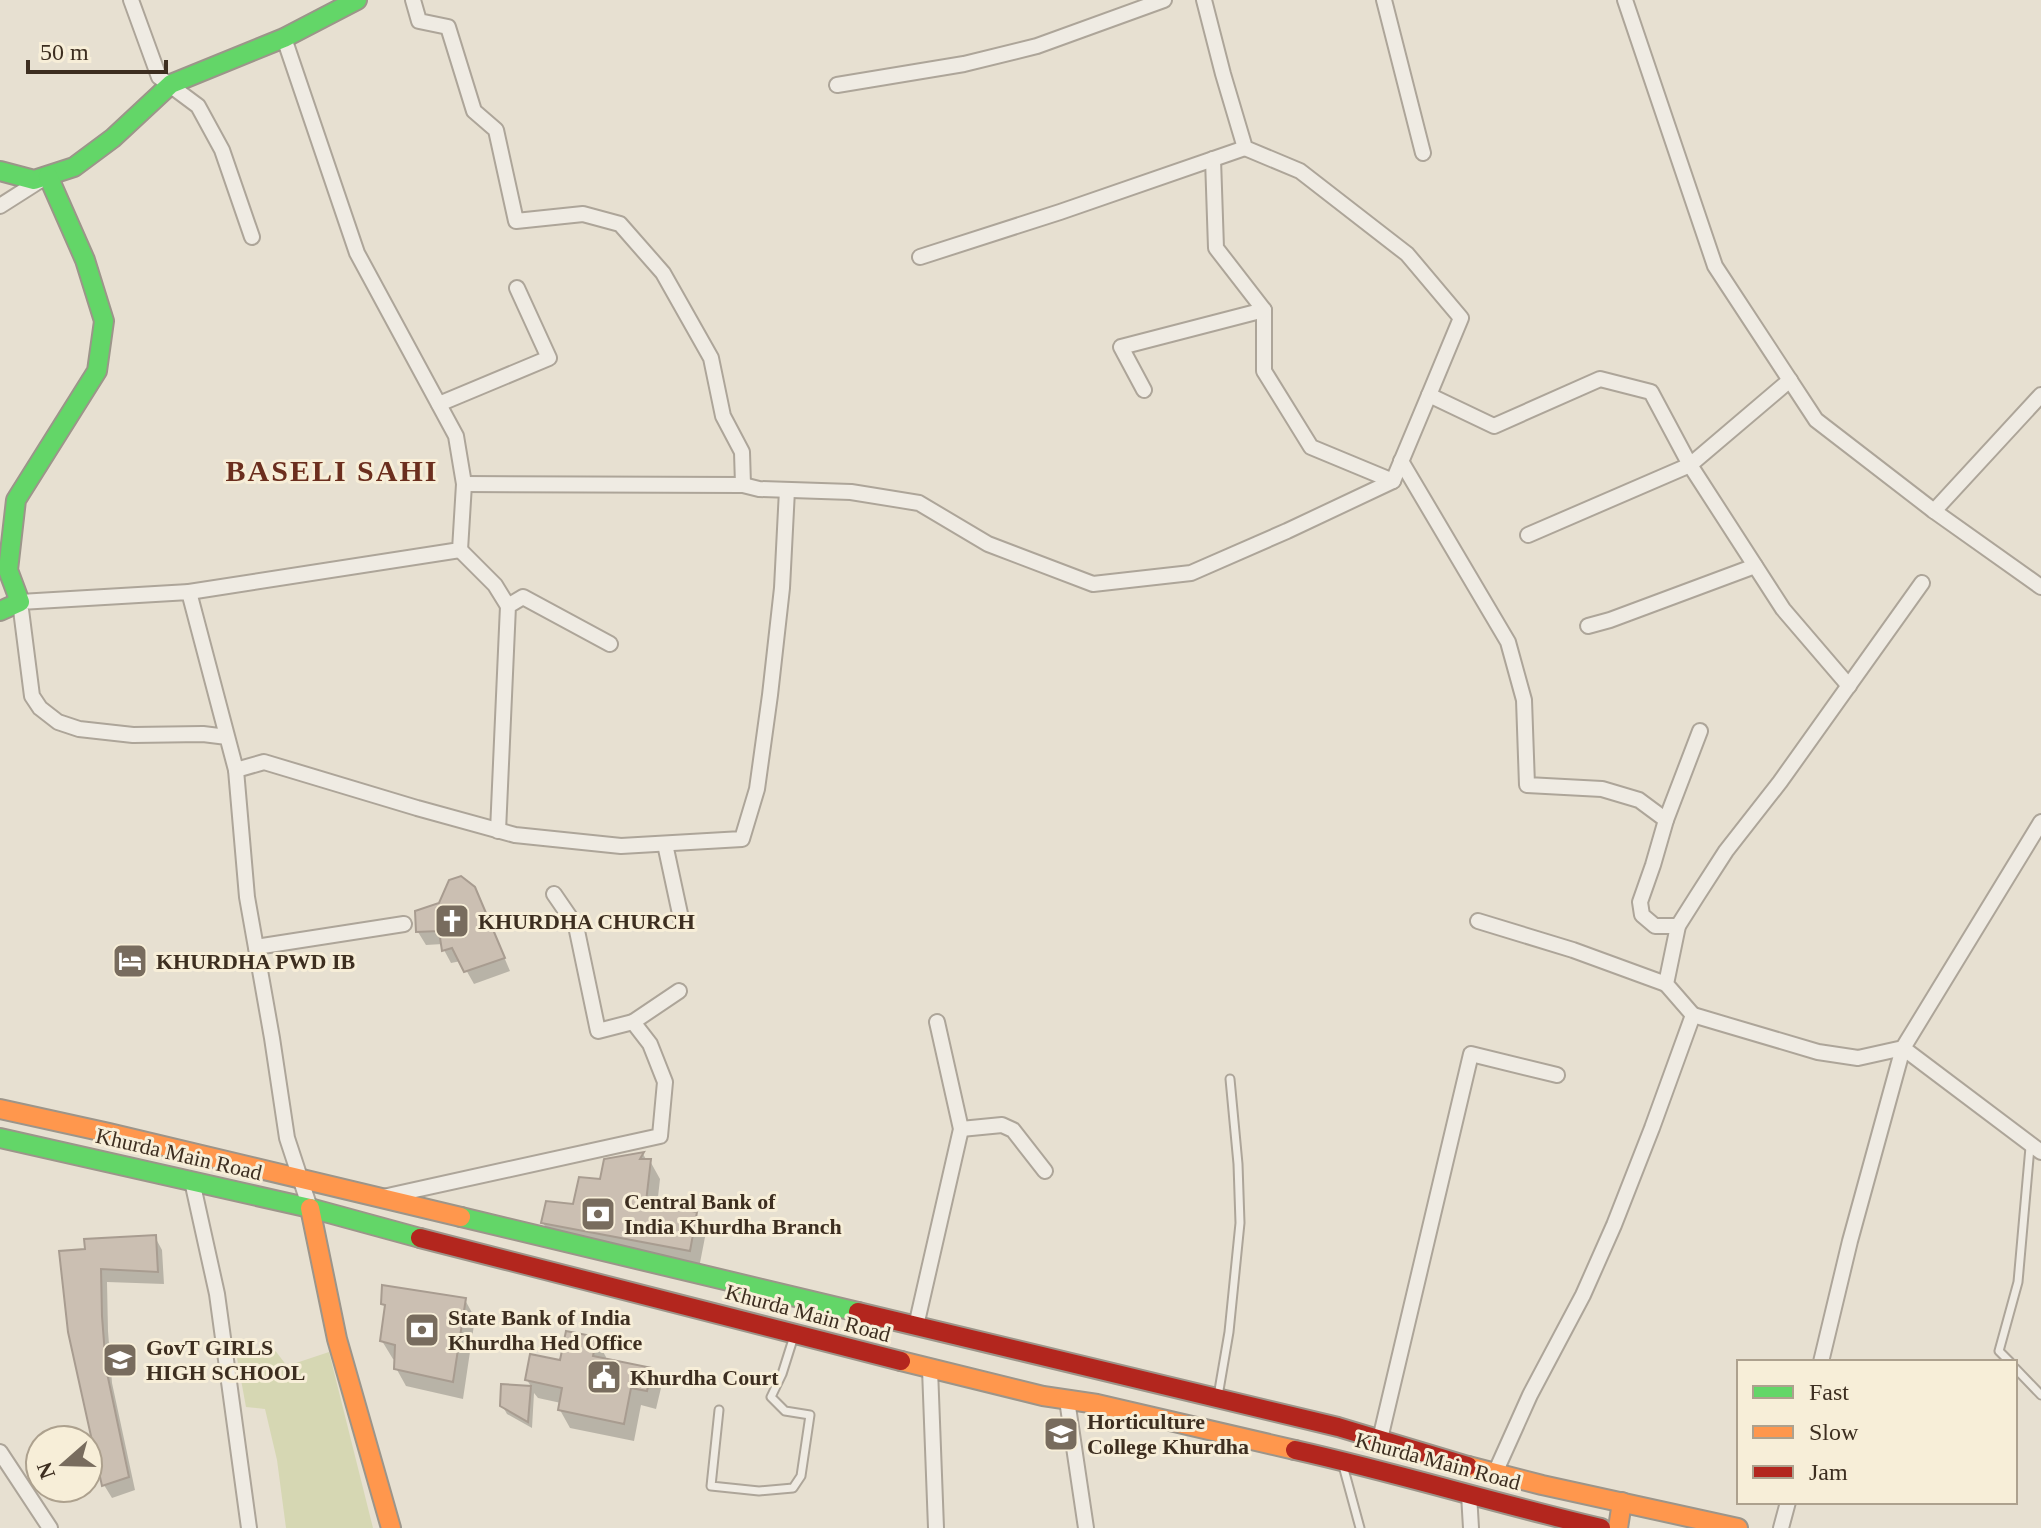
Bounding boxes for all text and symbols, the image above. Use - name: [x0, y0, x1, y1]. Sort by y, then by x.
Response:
- scale bar: [28, 24, 166, 74]
- text: 50 m: [40, 39, 89, 65]
- district label: BASELI SAHI: [226, 454, 438, 487]
- church icon: KHURDHA CHURCH: [433, 902, 471, 940]
- place label: KHURDHA CHURCH: [478, 909, 695, 934]
- hotel icon: KHURDHA PWD IB: [111, 942, 149, 980]
- place label: KHURDHA PWD IB: [156, 949, 356, 974]
- street label: Khurda Main Road: [93, 1123, 265, 1185]
- place label: Central Bank of India Khurdha Branch: [624, 1189, 842, 1239]
- bank icon: Central Bank of India Khurdha Branch: [579, 1195, 617, 1233]
- street label: Khurda Main Road: [723, 1279, 893, 1347]
- place label: State Bank of India Khurdha Hed Office: [448, 1305, 643, 1355]
- bank icon: State Bank of India Khurdha Hed Office: [403, 1311, 441, 1349]
- place label: GovT GIRLS HIGH SCHOOL: [146, 1335, 306, 1385]
- school or university icon: GovT GIRLS HIGH SCHOOL: [101, 1341, 139, 1379]
- public building icon: Khurdha Court: [585, 1358, 623, 1396]
- legend: [1737, 1360, 2017, 1504]
- place label: Khurdha Court: [630, 1365, 779, 1390]
- text: Fast: [1809, 1379, 1849, 1405]
- place label: Horticulture College Khurdha: [1087, 1409, 1249, 1459]
- school or university icon: Horticulture College Khurdha: [1042, 1415, 1080, 1453]
- text: Slow: [1809, 1419, 1859, 1445]
- north arrow: [24, 1424, 104, 1504]
- street label: Khurda Main Road: [1353, 1427, 1523, 1495]
- text: N: [31, 1459, 60, 1482]
- text: Jam: [1809, 1459, 1848, 1485]

